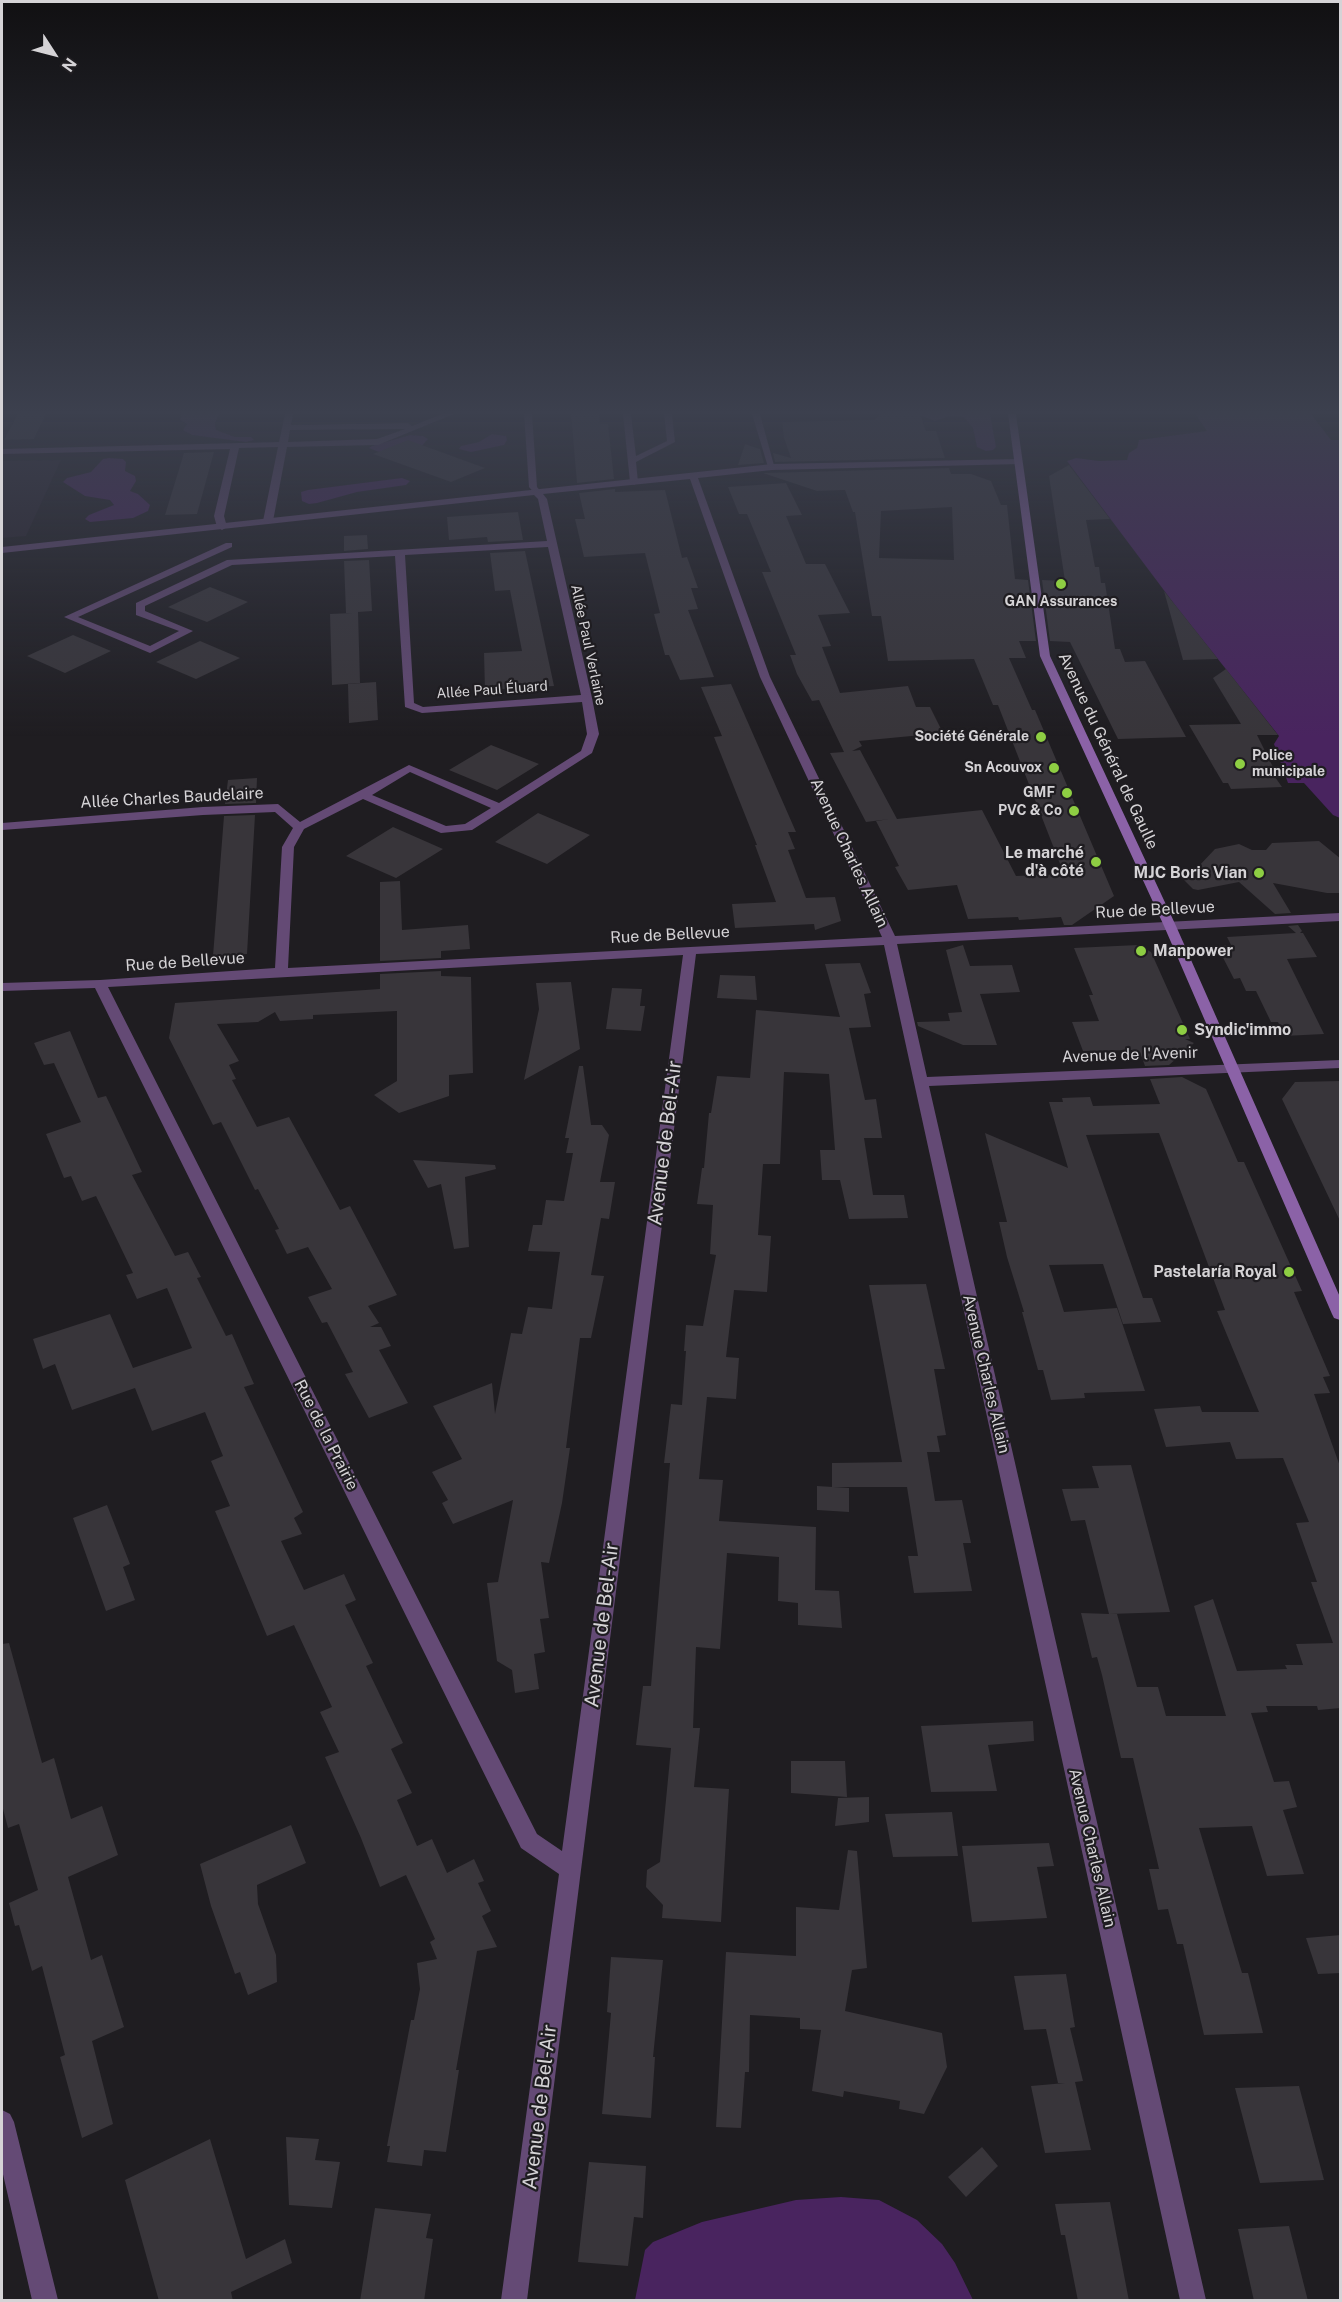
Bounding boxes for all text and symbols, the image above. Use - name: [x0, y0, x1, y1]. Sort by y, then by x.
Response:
- north arrow: [24, 24, 84, 84]
- text: N: [58, 54, 80, 76]
- marker: GAN Assurances: [1054, 577, 1068, 591]
- street label: Allée Paul Verlaine: [567, 583, 609, 707]
- place label: GAN Assurances: [1005, 594, 1117, 610]
- street label: Avenue du Général de Gaulle: [1054, 650, 1162, 852]
- street label: Allée Paul Éluard: [436, 678, 548, 702]
- place label: Société Générale: [914, 729, 1029, 745]
- marker: Société Générale: [1034, 730, 1048, 744]
- place label: Police municipale: [1252, 748, 1325, 780]
- marker: Police municipale: [1233, 757, 1247, 771]
- place label: Sn Acouvox: [964, 760, 1042, 776]
- marker: Sn Acouvox: [1047, 761, 1061, 775]
- street label: Avenue Charles Allain: [806, 775, 892, 931]
- street label: Allée Charles Baudelaire: [80, 784, 264, 812]
- place label: GMF: [1023, 785, 1055, 801]
- marker: GMF: [1060, 786, 1074, 800]
- place label: PVC & Co: [998, 803, 1062, 819]
- marker: PVC & Co: [1067, 804, 1081, 818]
- place label: Le marché d'à côté: [1005, 843, 1084, 881]
- marker: Le marché d'à côté: [1089, 855, 1103, 869]
- place label: MJC Boris Vian: [1134, 863, 1247, 883]
- marker: MJC Boris Vian: [1252, 866, 1266, 880]
- street label: Rue de Bellevue: [1095, 897, 1215, 923]
- street label: Rue de Bellevue: [610, 922, 730, 948]
- place label: Manpower: [1153, 941, 1233, 961]
- marker: Manpower: [1134, 944, 1148, 958]
- street label: Rue de Bellevue: [125, 948, 245, 976]
- place label: Syndic'immo: [1194, 1020, 1291, 1040]
- marker: Syndic'immo: [1175, 1023, 1189, 1037]
- street label: Avenue de l'Avenir: [1062, 1043, 1198, 1067]
- street label: Avenue de Bel-Air: [643, 1059, 687, 1227]
- place label: Pastelaría Royal: [1153, 1262, 1277, 1282]
- marker: Pastelaría Royal: [1282, 1265, 1296, 1279]
- street label: Avenue Charles Allain: [958, 1293, 1014, 1455]
- street label: Rue de la Prairie: [290, 1377, 362, 1493]
- street label: Avenue de Bel-Air: [580, 1541, 624, 1709]
- street label: Avenue Charles Allain: [1064, 1767, 1120, 1929]
- street label: Avenue de Bel-Air: [518, 2023, 562, 2191]

